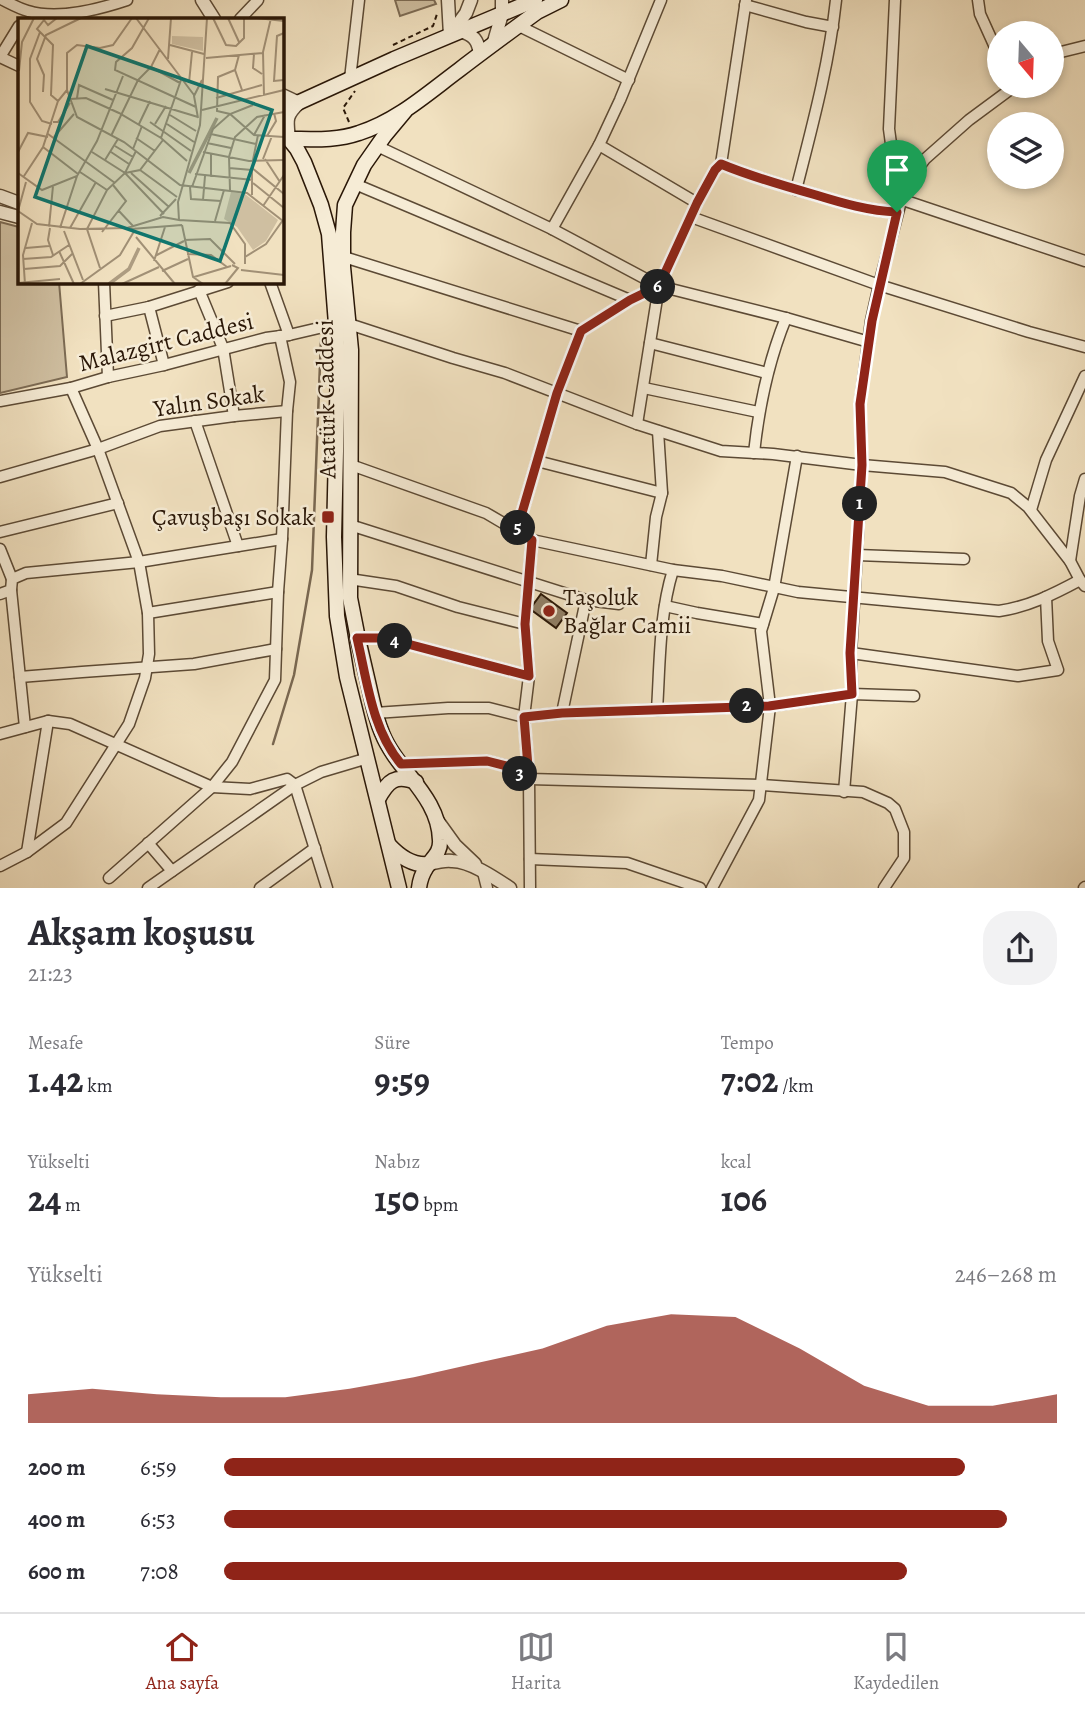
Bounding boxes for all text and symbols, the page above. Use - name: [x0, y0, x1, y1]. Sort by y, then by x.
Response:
- inset map: [18, 18, 284, 284]
- north arrow: [987, 21, 1064, 98]
- map controls: [987, 21, 1064, 189]
- button: layers: [987, 112, 1064, 189]
- pin: [867, 140, 927, 212]
- icon: arrive: [878, 151, 916, 189]
- pin: 6: [640, 270, 676, 304]
- text: 6: [653, 273, 662, 299]
- street label: Malazgirt Caddesi: [75, 305, 257, 379]
- street label: Atatürk Caddesi: [309, 319, 343, 480]
- street label: Yalın Sokak: [150, 377, 267, 425]
- pin: 1: [842, 486, 878, 522]
- text: 1: [856, 490, 863, 516]
- place label: Çavuşbaşı Sokak: [152, 501, 314, 533]
- marker: Çavuşbaşı Sokak: [320, 509, 336, 525]
- pin: 5: [500, 510, 536, 546]
- text: 5: [513, 514, 522, 540]
- place label: Taşoluk Bağlar Camii: [563, 581, 691, 641]
- marker: Taşoluk Bağlar Camii: [541, 603, 557, 619]
- pin: 4: [378, 624, 412, 658]
- text: 4: [390, 627, 399, 653]
- pin: 2: [730, 688, 764, 724]
- text: 2: [742, 692, 751, 718]
- pin: 3: [503, 756, 538, 792]
- text: 3: [515, 760, 524, 786]
- text: Akşam koşusu: [28, 906, 255, 958]
- button: share: [983, 911, 1057, 985]
- text: 21:23: [28, 958, 73, 989]
- text: Mesafe: [28, 1030, 83, 1056]
- text: Süre: [374, 1030, 410, 1056]
- text: Tempo: [721, 1030, 774, 1056]
- text: 1.42: [28, 1056, 84, 1104]
- text: 9:59: [374, 1056, 430, 1104]
- text: 7:02: [721, 1056, 778, 1104]
- text: km: [84, 1073, 113, 1099]
- text: /km: [778, 1073, 814, 1099]
- text: Yükselti: [28, 1149, 90, 1175]
- text: Nabız: [374, 1149, 420, 1175]
- text: kcal: [721, 1149, 751, 1175]
- text: 24: [28, 1175, 61, 1223]
- text: 150: [374, 1175, 419, 1223]
- text: 106: [721, 1175, 767, 1223]
- text: m: [61, 1192, 81, 1218]
- text: bpm: [419, 1192, 459, 1218]
- text: Yükselti: [28, 1259, 103, 1290]
- text: 246–268 m: [955, 1259, 1057, 1290]
- text: 200 m: [28, 1452, 86, 1483]
- text: 6:59: [140, 1452, 176, 1483]
- text: 400 m: [28, 1504, 85, 1535]
- text: 6:53: [140, 1504, 176, 1535]
- text: 600 m: [28, 1556, 85, 1587]
- text: 7:08: [140, 1556, 179, 1587]
- tab: Ana sayfa: [146, 1628, 219, 1696]
- tab: Harita: [511, 1628, 561, 1696]
- tab: Kaydedilen: [853, 1628, 939, 1696]

